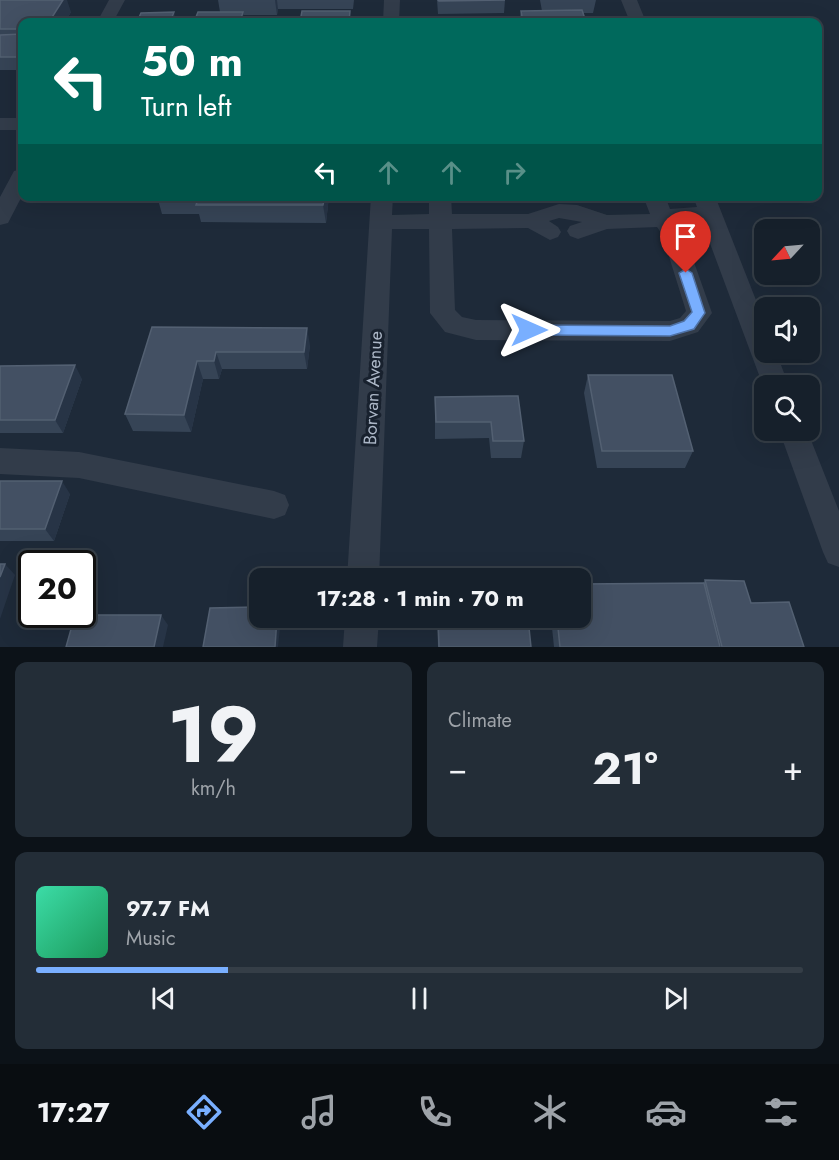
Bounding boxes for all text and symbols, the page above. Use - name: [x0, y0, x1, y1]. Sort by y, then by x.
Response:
- text: 50 m: [141, 31, 243, 92]
- icon: left: [42, 42, 120, 120]
- text: Turn left: [141, 87, 231, 126]
- icon: left: [309, 156, 342, 189]
- icon: ahead: [372, 156, 405, 189]
- icon: ahead: [435, 156, 468, 189]
- icon: right: [498, 156, 531, 189]
- pin: [660, 211, 711, 273]
- north arrow: [754, 219, 820, 285]
- map controls: [754, 219, 820, 441]
- icon: arrive: [669, 220, 702, 253]
- button: sound: [754, 297, 820, 363]
- position arrow: [497, 298, 561, 362]
- street label: Borvan Avenue: [357, 330, 389, 446]
- button: search: [754, 375, 820, 441]
- speed limit sign: 20: [18, 550, 96, 628]
- text: 17:28 · 1 min · 70 m: [316, 582, 524, 614]
- text: 19: [168, 679, 259, 791]
- text: Climate: [448, 706, 512, 735]
- text: 21°: [592, 736, 658, 801]
- text: −: [448, 745, 467, 792]
- text: +: [783, 745, 803, 792]
- text: km/h: [191, 774, 236, 803]
- text: 97.7 FM: [126, 892, 210, 924]
- text: Music: [126, 924, 176, 953]
- icon: previous: [147, 982, 180, 1015]
- icon: pause: [403, 982, 436, 1015]
- icon: next: [659, 982, 692, 1015]
- icon: directions: [183, 1091, 225, 1133]
- icon: music: [298, 1091, 340, 1133]
- icon: phone: [414, 1091, 456, 1133]
- icon: climate: [529, 1091, 571, 1133]
- icon: car: [645, 1091, 687, 1133]
- icon: filters: [760, 1091, 802, 1133]
- text: 17:27: [37, 1093, 109, 1132]

